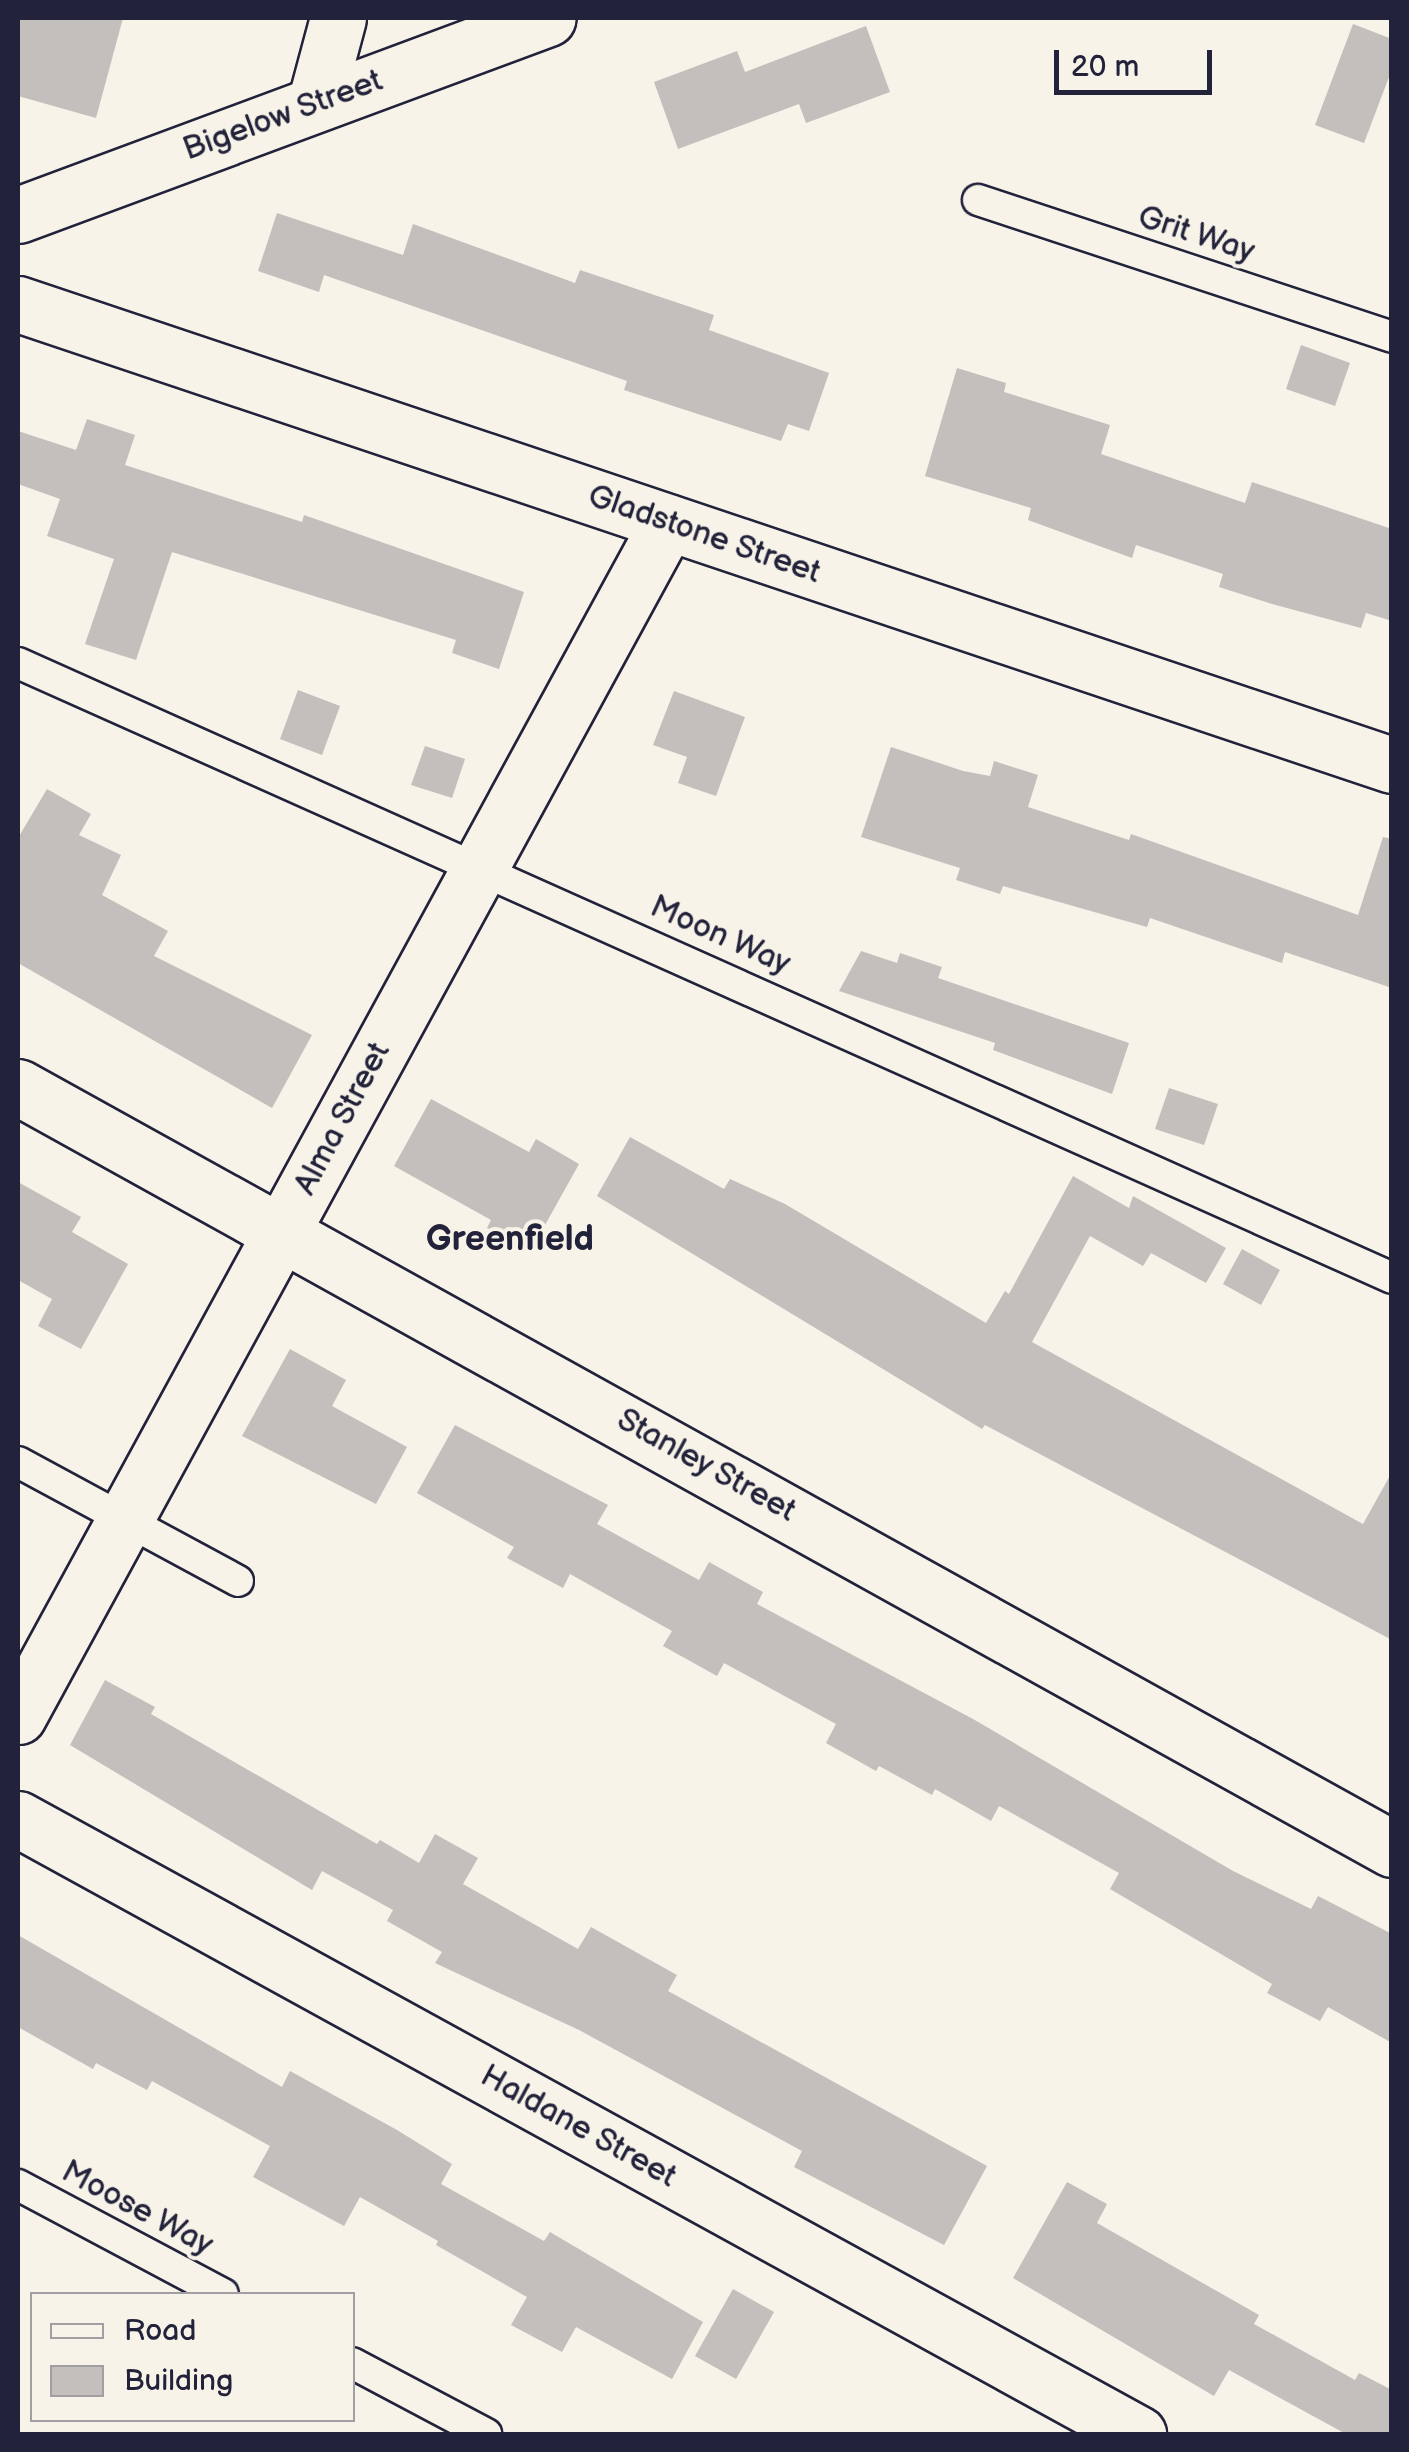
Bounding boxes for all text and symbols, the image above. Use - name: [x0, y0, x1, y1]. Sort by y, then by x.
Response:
- scale bar: [1059, 30, 1216, 92]
- text: 20 m: [1071, 49, 1139, 85]
- street label: Bigelow Street: [178, 62, 388, 170]
- street label: Grit Way: [1132, 198, 1260, 272]
- street label: Gladstone Street: [583, 477, 825, 593]
- street label: Moon Way: [643, 888, 797, 984]
- street label: Alma Street: [287, 1036, 399, 1202]
- district label: Greenfield: [426, 1219, 594, 1261]
- street label: Stanley Street: [609, 1401, 803, 1531]
- street label: Haldane Street: [473, 2057, 683, 2197]
- street label: Moose Way: [54, 2153, 220, 2265]
- legend: [30, 2292, 355, 2422]
- text: Road: [124, 2313, 197, 2349]
- text: Building: [124, 2363, 233, 2399]

